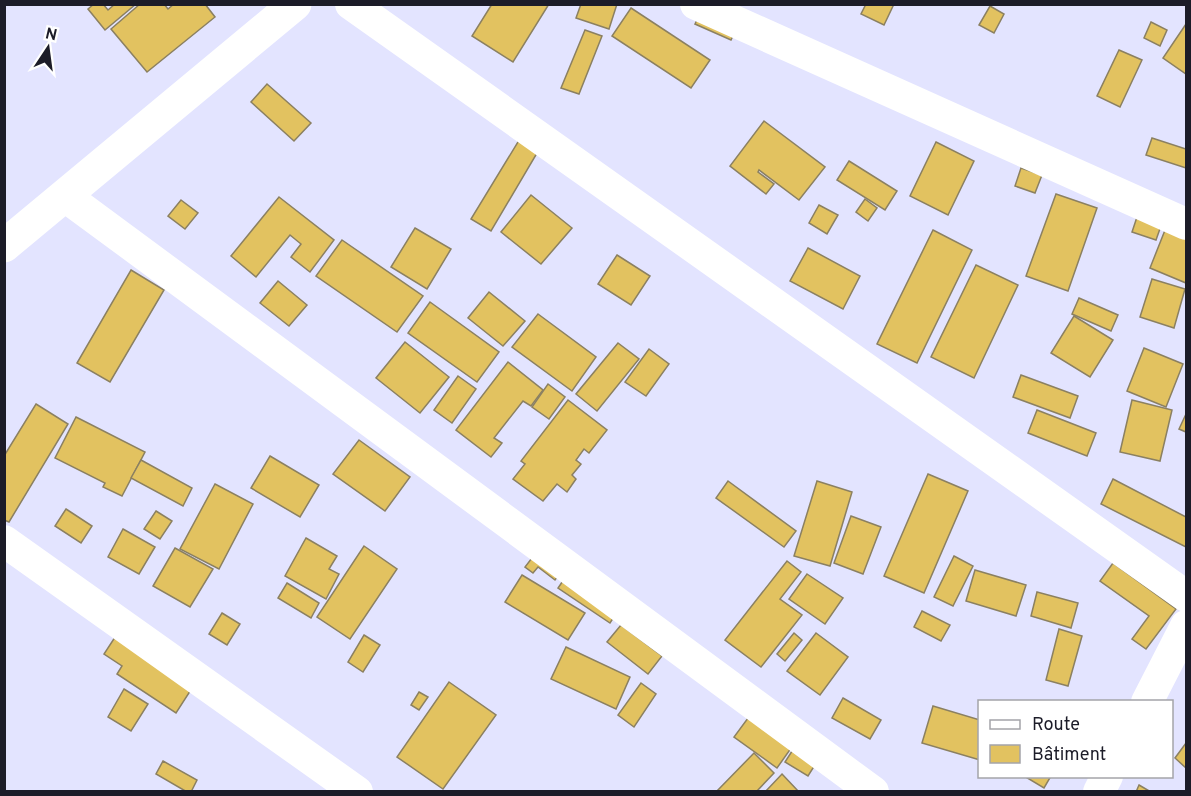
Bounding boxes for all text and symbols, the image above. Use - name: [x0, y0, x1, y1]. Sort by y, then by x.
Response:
- north arrow: [18, 18, 78, 78]
- text: N: [43, 24, 59, 46]
- legend: [978, 700, 1173, 778]
- text: Route: [1032, 714, 1080, 737]
- text: Bâtiment: [1032, 744, 1106, 767]

